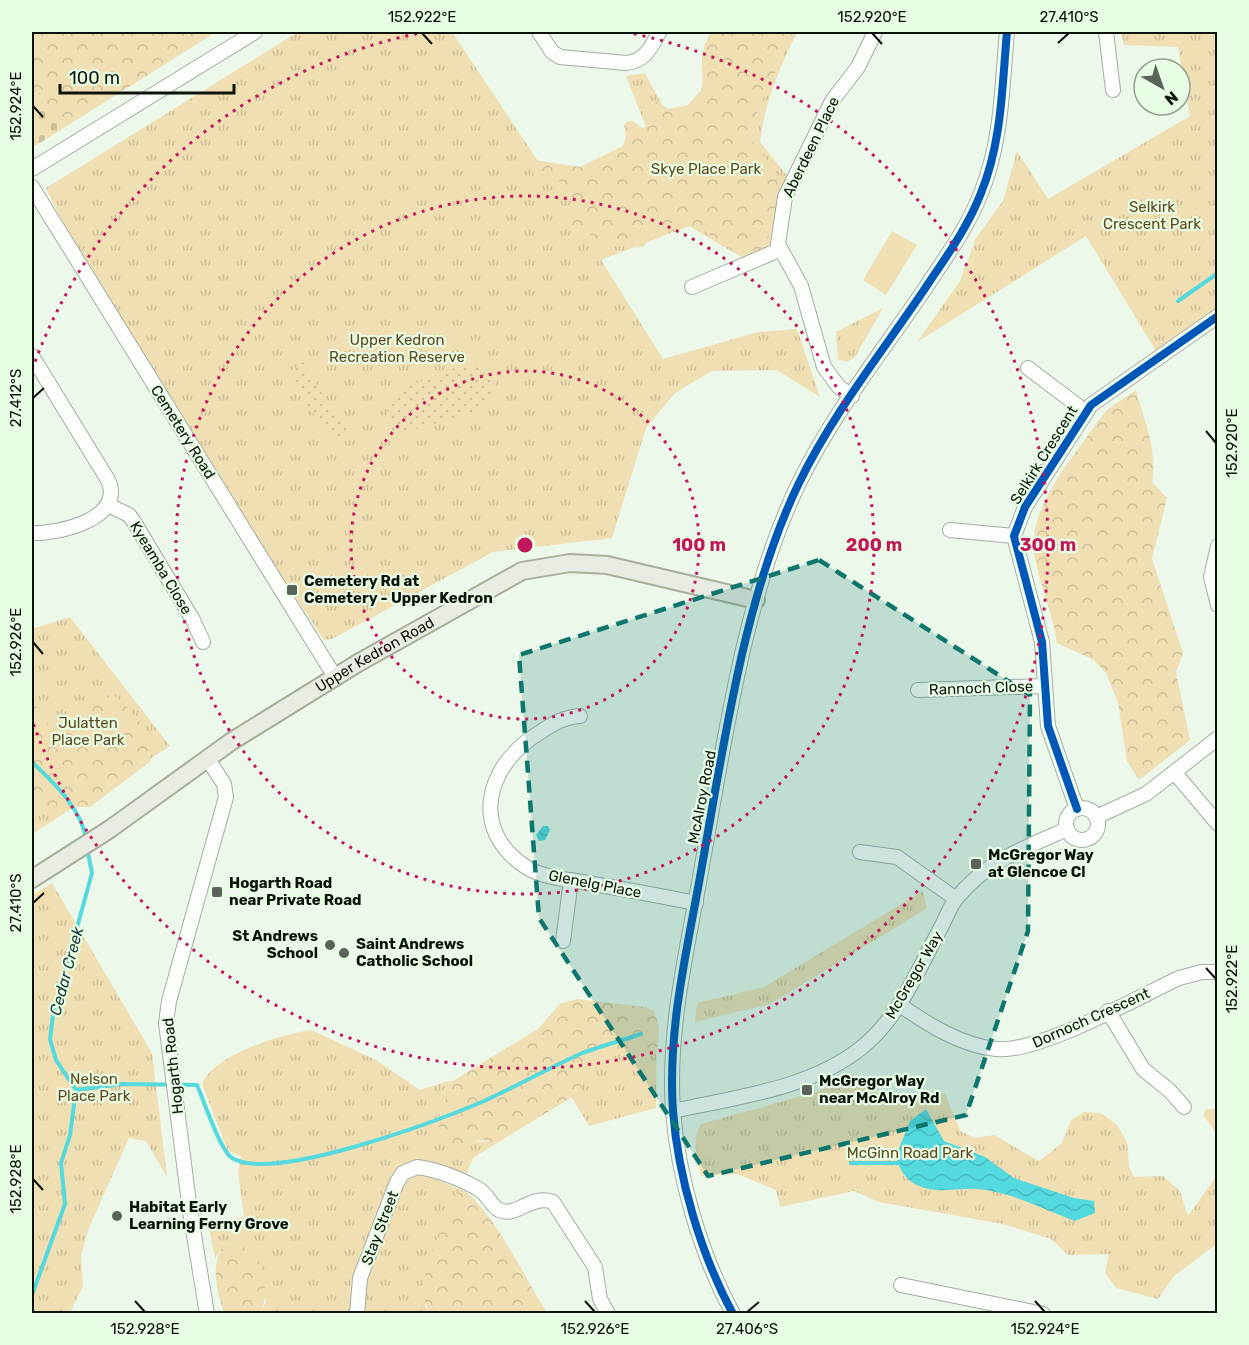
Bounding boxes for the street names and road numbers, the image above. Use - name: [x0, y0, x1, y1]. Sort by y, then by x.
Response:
- street label: Aberdeen Place: [779, 94, 843, 200]
- street label: Cemetery Road: [147, 382, 219, 482]
- street label: Selkirk Crescent: [1006, 402, 1082, 508]
- street label: Kyeamba Close: [126, 518, 196, 618]
- street label: Upper Kedron Road: [312, 613, 437, 696]
- street label: Rannoch Close: [929, 677, 1033, 699]
- street label: McAlroy Road: [684, 749, 720, 845]
- street label: Glenelg Place: [547, 866, 643, 902]
- street label: McGregor Way: [882, 928, 946, 1022]
- street label: Dornoch Crescent: [1030, 984, 1153, 1052]
- street label: Hogarth Road: [159, 1017, 187, 1115]
- street label: Stay Street: [358, 1188, 402, 1268]

